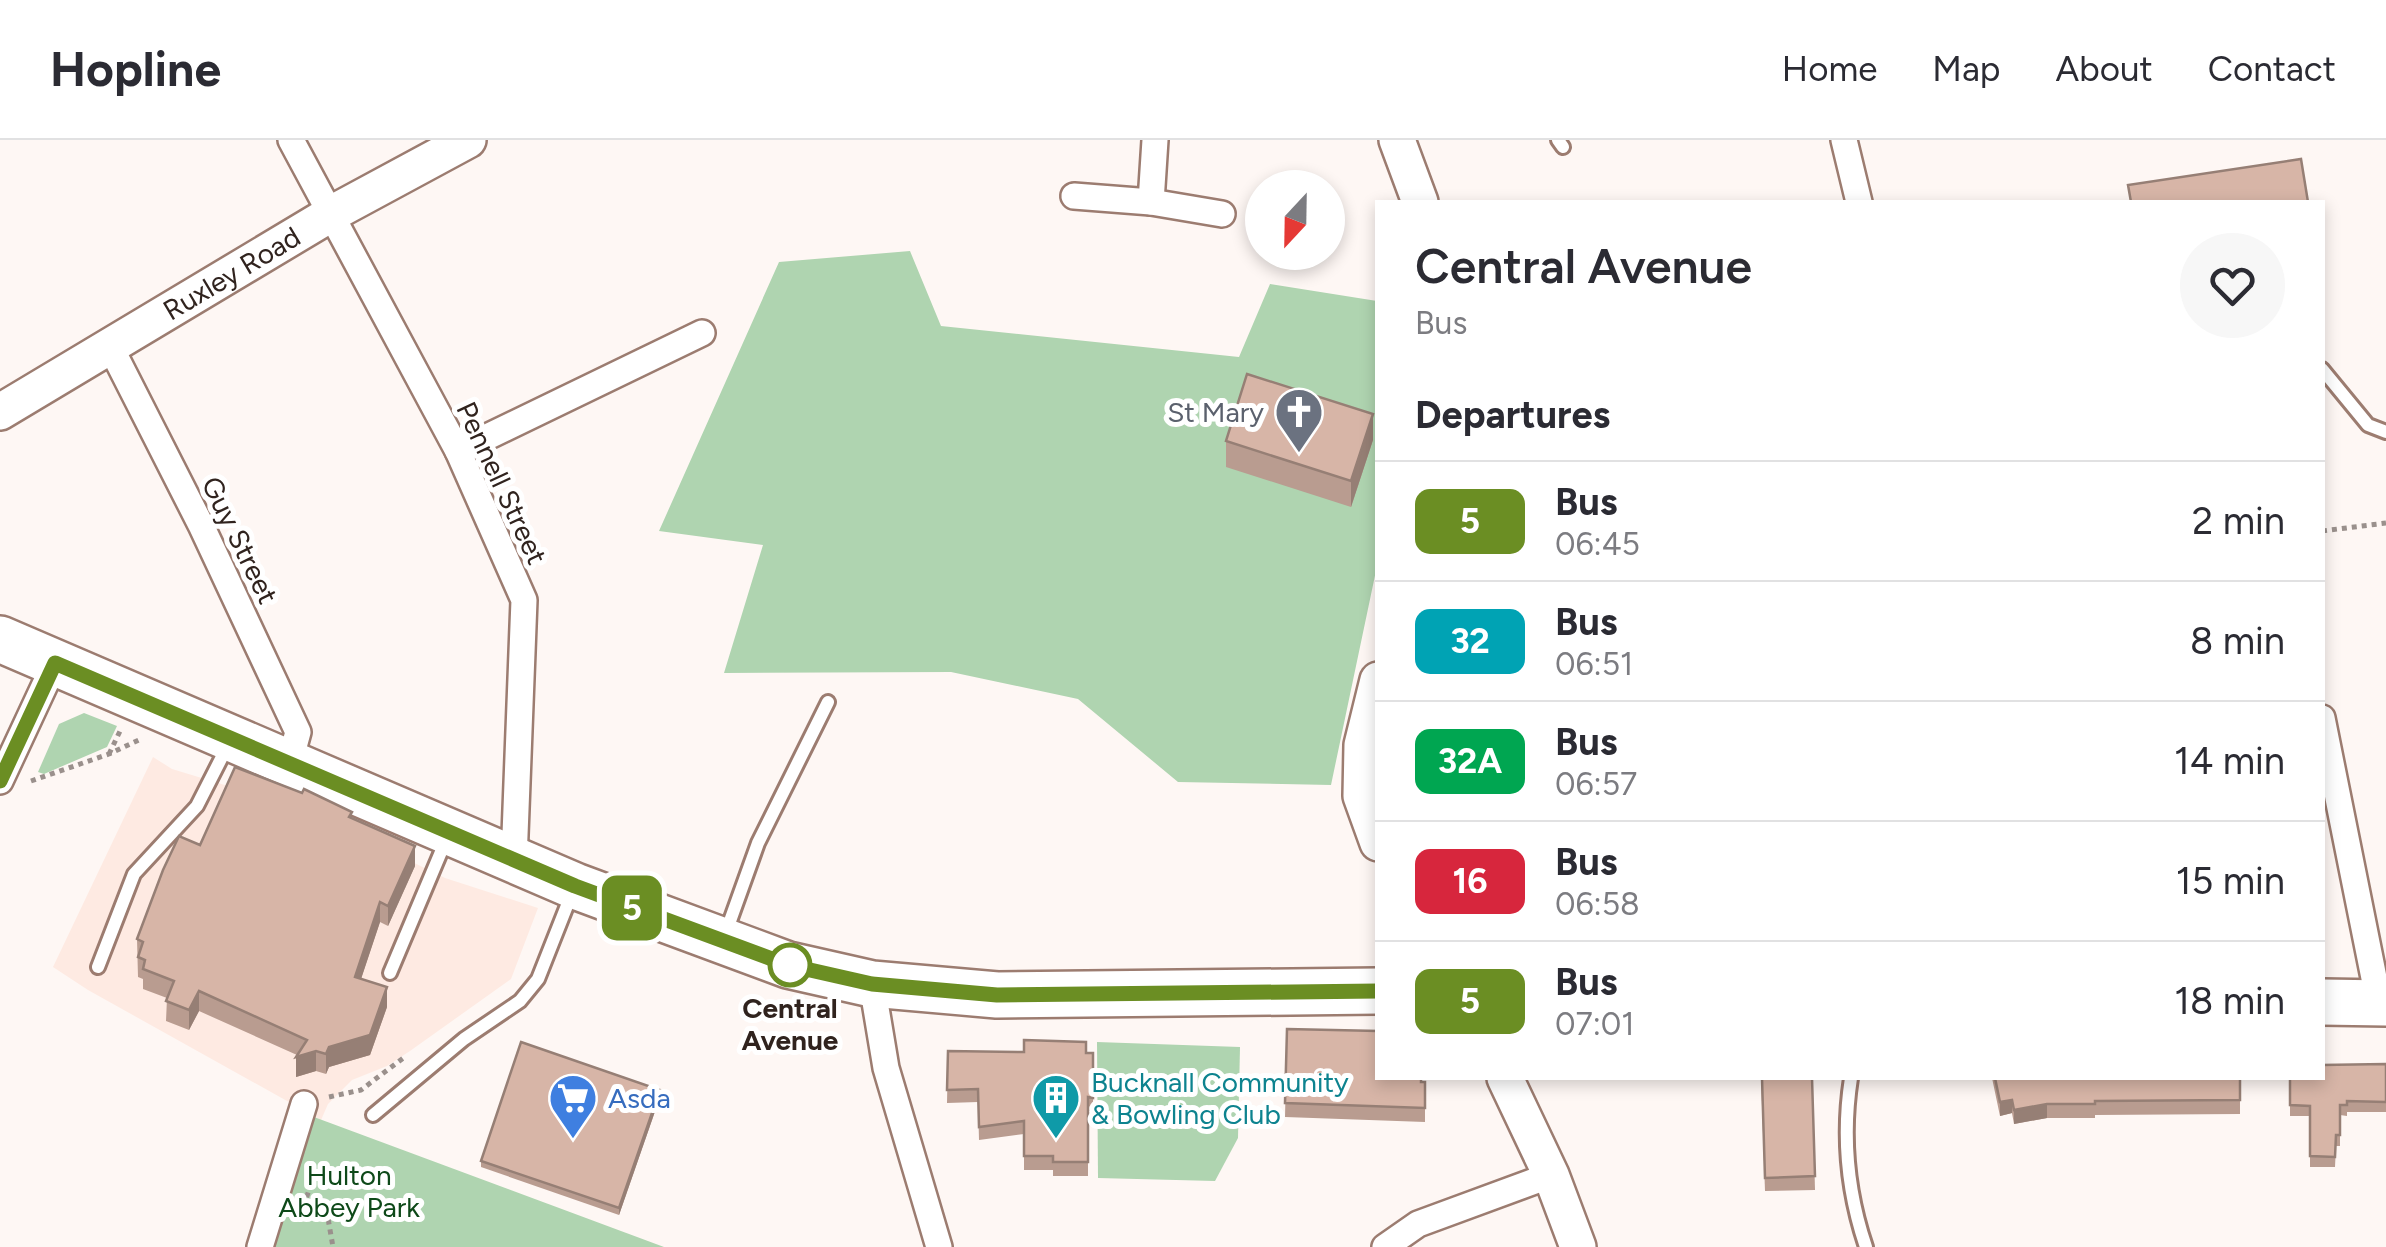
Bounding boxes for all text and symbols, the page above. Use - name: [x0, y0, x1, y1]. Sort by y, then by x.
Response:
- text: Hopline: [50, 40, 221, 98]
- text: Home: [1782, 48, 1877, 90]
- text: Map: [1932, 48, 2001, 90]
- text: About: [2056, 48, 2153, 90]
- text: Contact: [2208, 48, 2336, 90]
- north arrow: [1245, 170, 1345, 270]
- map controls: [1245, 170, 1345, 270]
- street label: Ruxley Road: [157, 219, 306, 327]
- button: heart: [2180, 233, 2285, 338]
- text: Central Avenue: [1415, 237, 1752, 295]
- text: Bus: [1415, 304, 1467, 342]
- church icon: St Mary: [1273, 386, 1325, 454]
- text: Departures: [1415, 392, 1610, 438]
- place label: St Mary: [1167, 395, 1264, 429]
- street label: Pennell Street: [450, 396, 554, 570]
- street label: Guy Street: [195, 471, 285, 609]
- text: Bus: [1555, 479, 1618, 525]
- text: 2 min: [2192, 498, 2285, 544]
- text: 5: [1460, 500, 1480, 542]
- text: 06:45: [1555, 525, 1640, 563]
- text: Bus: [1555, 599, 1618, 645]
- text: 8 min: [2190, 618, 2285, 664]
- text: 32: [1450, 620, 1490, 662]
- text: 06:51: [1555, 645, 1633, 683]
- text: Bus: [1555, 719, 1618, 765]
- text: 14 min: [2174, 738, 2285, 784]
- text: 32A: [1438, 740, 1502, 782]
- text: 06:57: [1555, 765, 1637, 803]
- text: Bus: [1555, 839, 1618, 885]
- text: 15 min: [2176, 858, 2285, 904]
- text: 16: [1452, 860, 1488, 902]
- line badge: 5: [600, 876, 664, 940]
- text: 06:58: [1555, 885, 1640, 923]
- text: 5: [622, 887, 642, 929]
- marker: Central Avenue: [769, 944, 811, 986]
- text: Bus: [1555, 959, 1618, 1005]
- text: 18 min: [2174, 978, 2285, 1024]
- text: 5: [1460, 980, 1480, 1022]
- place label: Central Avenue: [742, 991, 838, 1057]
- text: 07:01: [1555, 1005, 1635, 1043]
- place label: Bucknall Community & Bowling Club: [1091, 1065, 1349, 1131]
- supermarket icon: Asda: [547, 1072, 599, 1140]
- building icon: Bucknall Community & Bowling Club: [1030, 1072, 1082, 1140]
- place label: Asda: [608, 1081, 671, 1115]
- park label: Hulton Abbey Park: [278, 1158, 420, 1224]

